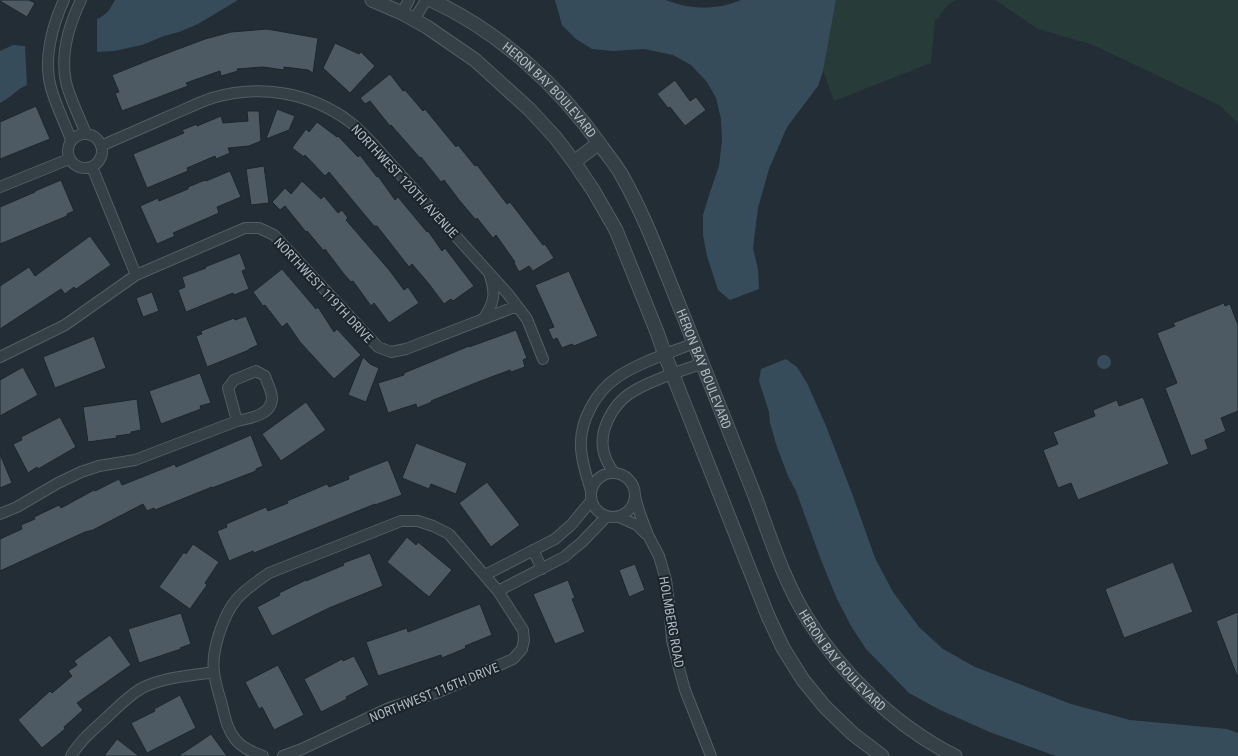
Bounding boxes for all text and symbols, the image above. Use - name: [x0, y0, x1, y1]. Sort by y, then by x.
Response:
- street label: HERON BAY BOULEVARD: [500, 39, 599, 140]
- street label: NORTHWEST 120TH AVENUE: [348, 122, 461, 241]
- street label: NORTHWEST 119TH DRIVE: [271, 235, 376, 346]
- street label: HERON BAY BOULEVARD: [673, 307, 734, 431]
- street label: HOLMBERG ROAD: [656, 575, 687, 669]
- street label: HERON BAY BOULEVARD: [796, 607, 889, 714]
- street label: NORTHWEST 116TH DRIVE: [367, 660, 501, 725]

